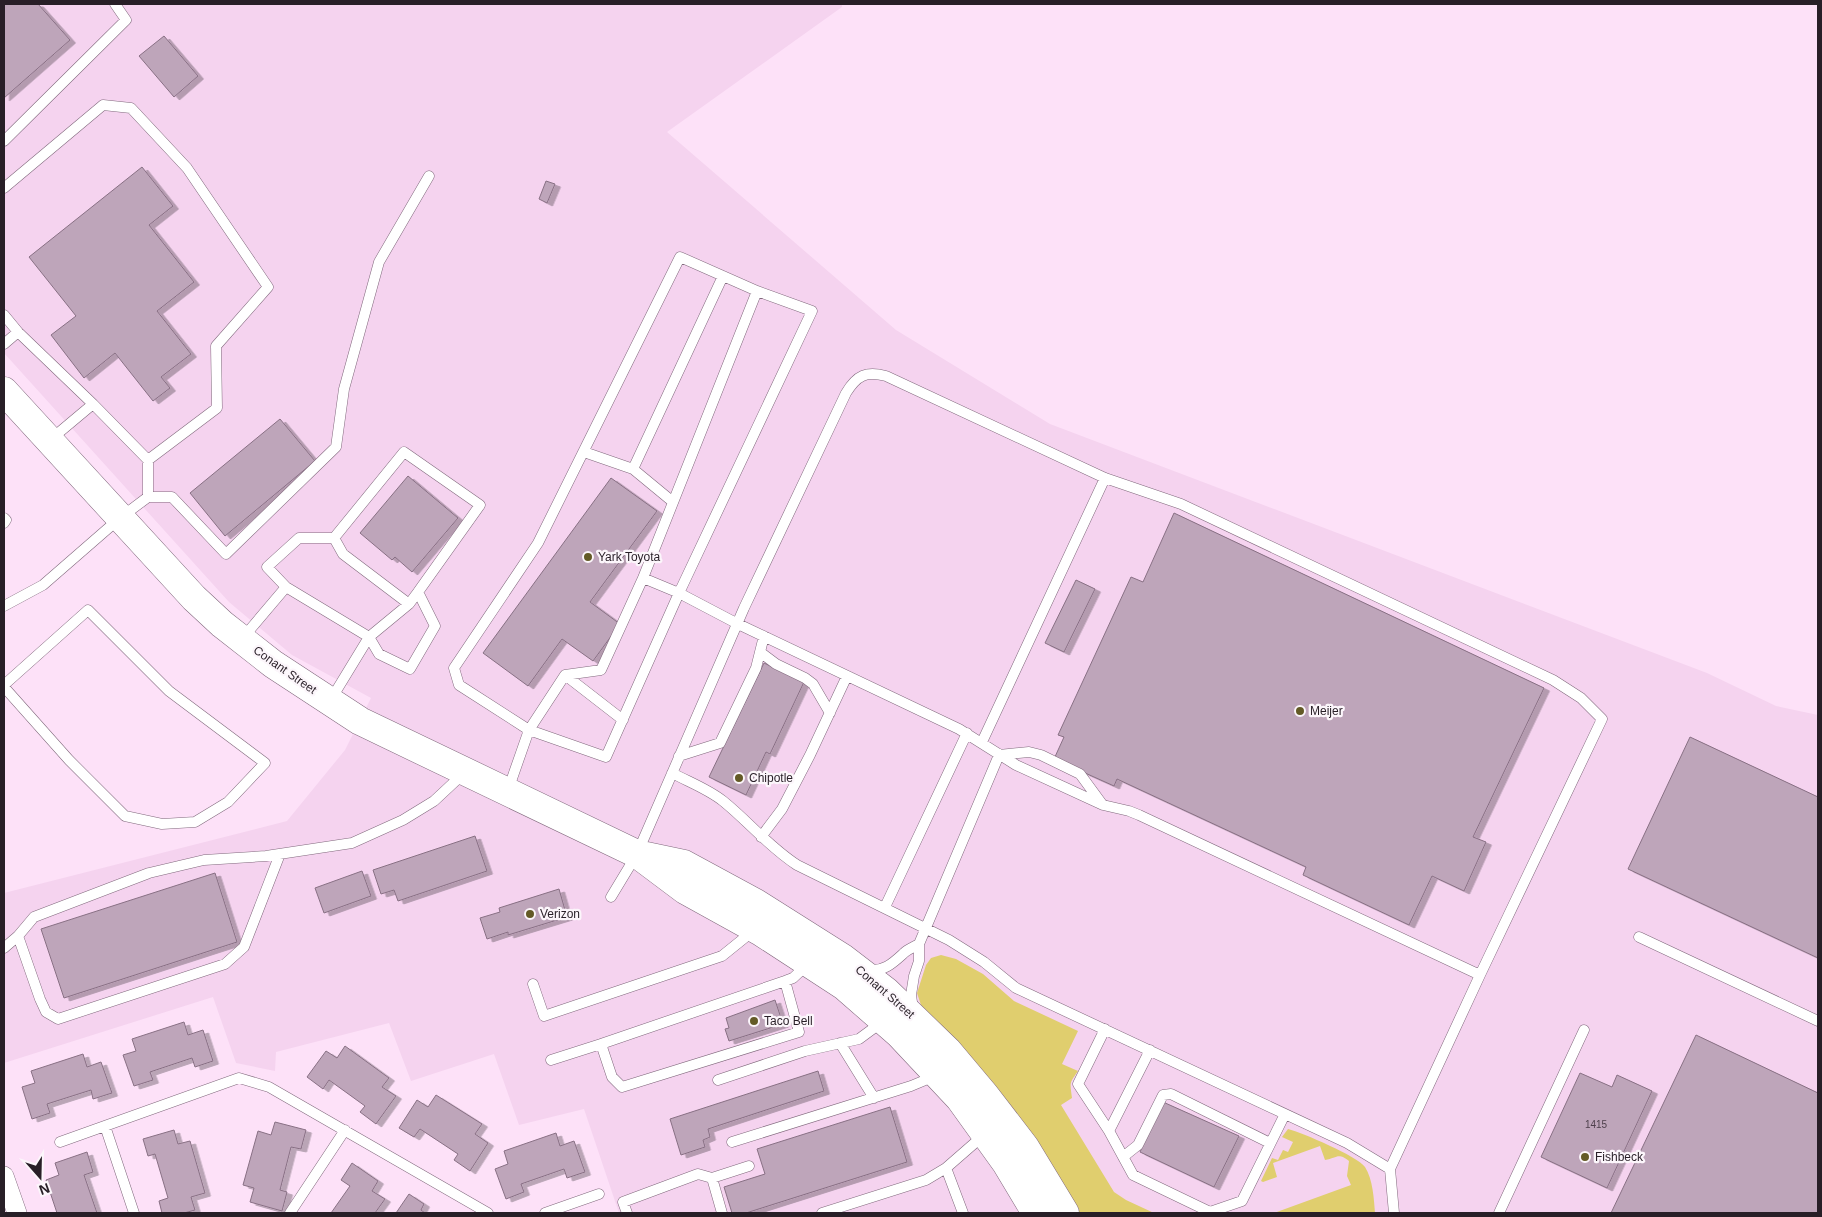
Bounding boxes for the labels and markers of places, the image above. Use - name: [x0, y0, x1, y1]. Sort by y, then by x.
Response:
- place label: Yark Toyota: [598, 550, 661, 564]
- marker: Yark Toyota: [582, 551, 594, 563]
- place label: Meijer: [1310, 704, 1343, 718]
- marker: Meijer: [1294, 705, 1306, 717]
- place label: Chipotle: [749, 771, 793, 785]
- marker: Chipotle: [733, 772, 745, 784]
- place label: Verizon: [540, 907, 580, 921]
- marker: Verizon: [524, 908, 536, 920]
- place label: Taco Bell: [764, 1014, 813, 1028]
- marker: Taco Bell: [748, 1015, 760, 1027]
- place label: Fishbeck: [1595, 1150, 1644, 1164]
- marker: Fishbeck: [1579, 1151, 1591, 1163]

